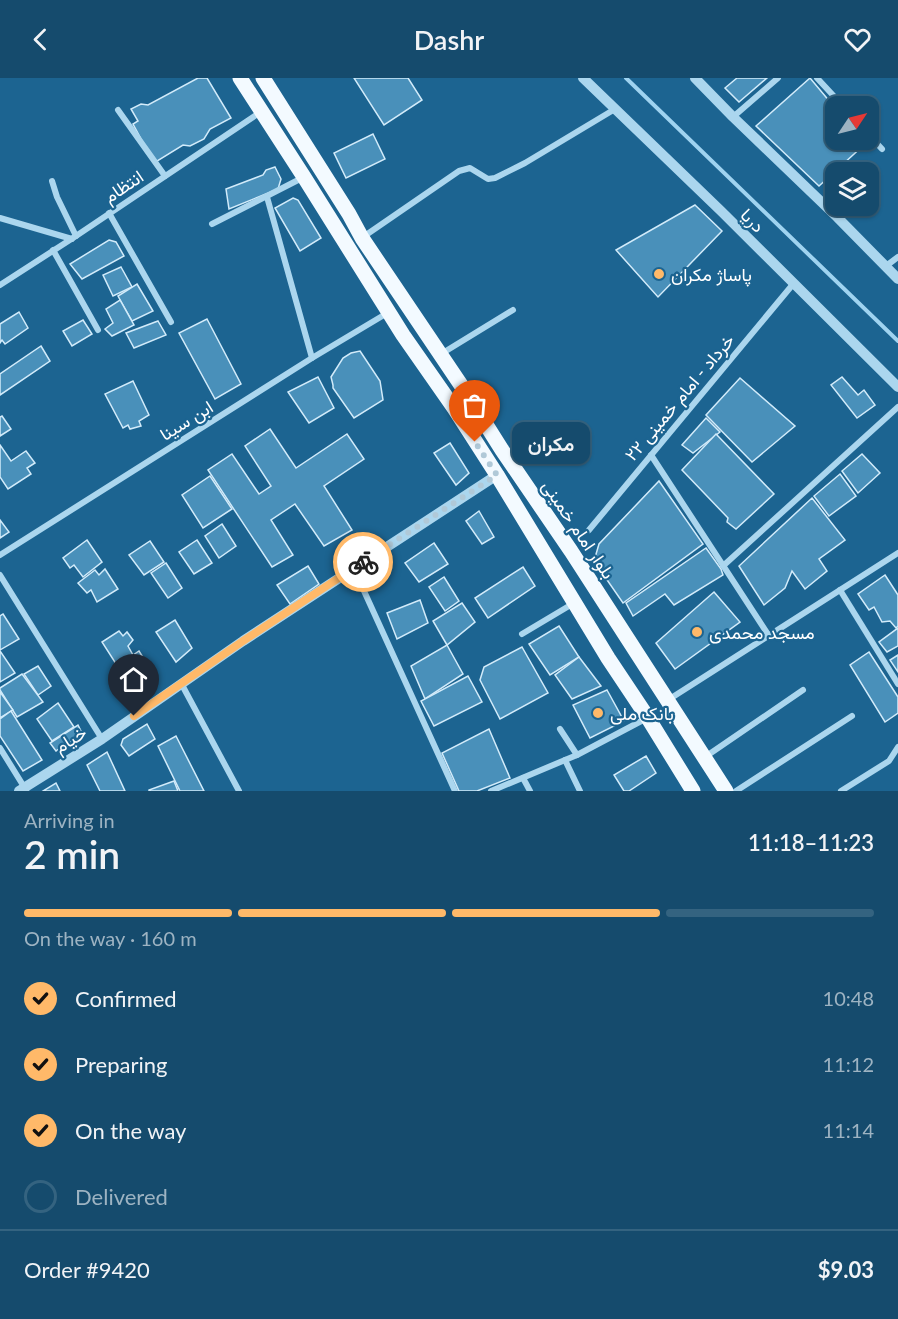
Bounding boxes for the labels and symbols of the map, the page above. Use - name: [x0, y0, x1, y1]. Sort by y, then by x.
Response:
- north arrow: [825, 96, 879, 150]
- street label: انتظام: [99, 165, 148, 209]
- street label: دریا: [736, 203, 770, 237]
- place label: پاساژ مکران: [671, 263, 752, 287]
- marker: پاساژ مکران: [652, 267, 666, 281]
- street label: خرداد - امام خمینی ۲۲: [620, 329, 740, 466]
- pin: [449, 380, 500, 442]
- street label: ابن سینا: [155, 395, 217, 446]
- callout: مکران: [511, 421, 589, 463]
- street label: بلوار امام خمینی: [536, 475, 620, 584]
- courier: [333, 532, 393, 592]
- place label: مسجد محمدی: [709, 621, 815, 644]
- marker: مسجد محمدی: [690, 625, 704, 639]
- pin: [108, 654, 159, 716]
- place label: بانک ملی: [610, 702, 674, 725]
- marker: بانک ملی: [591, 706, 605, 720]
- street label: خیام: [50, 721, 91, 759]

